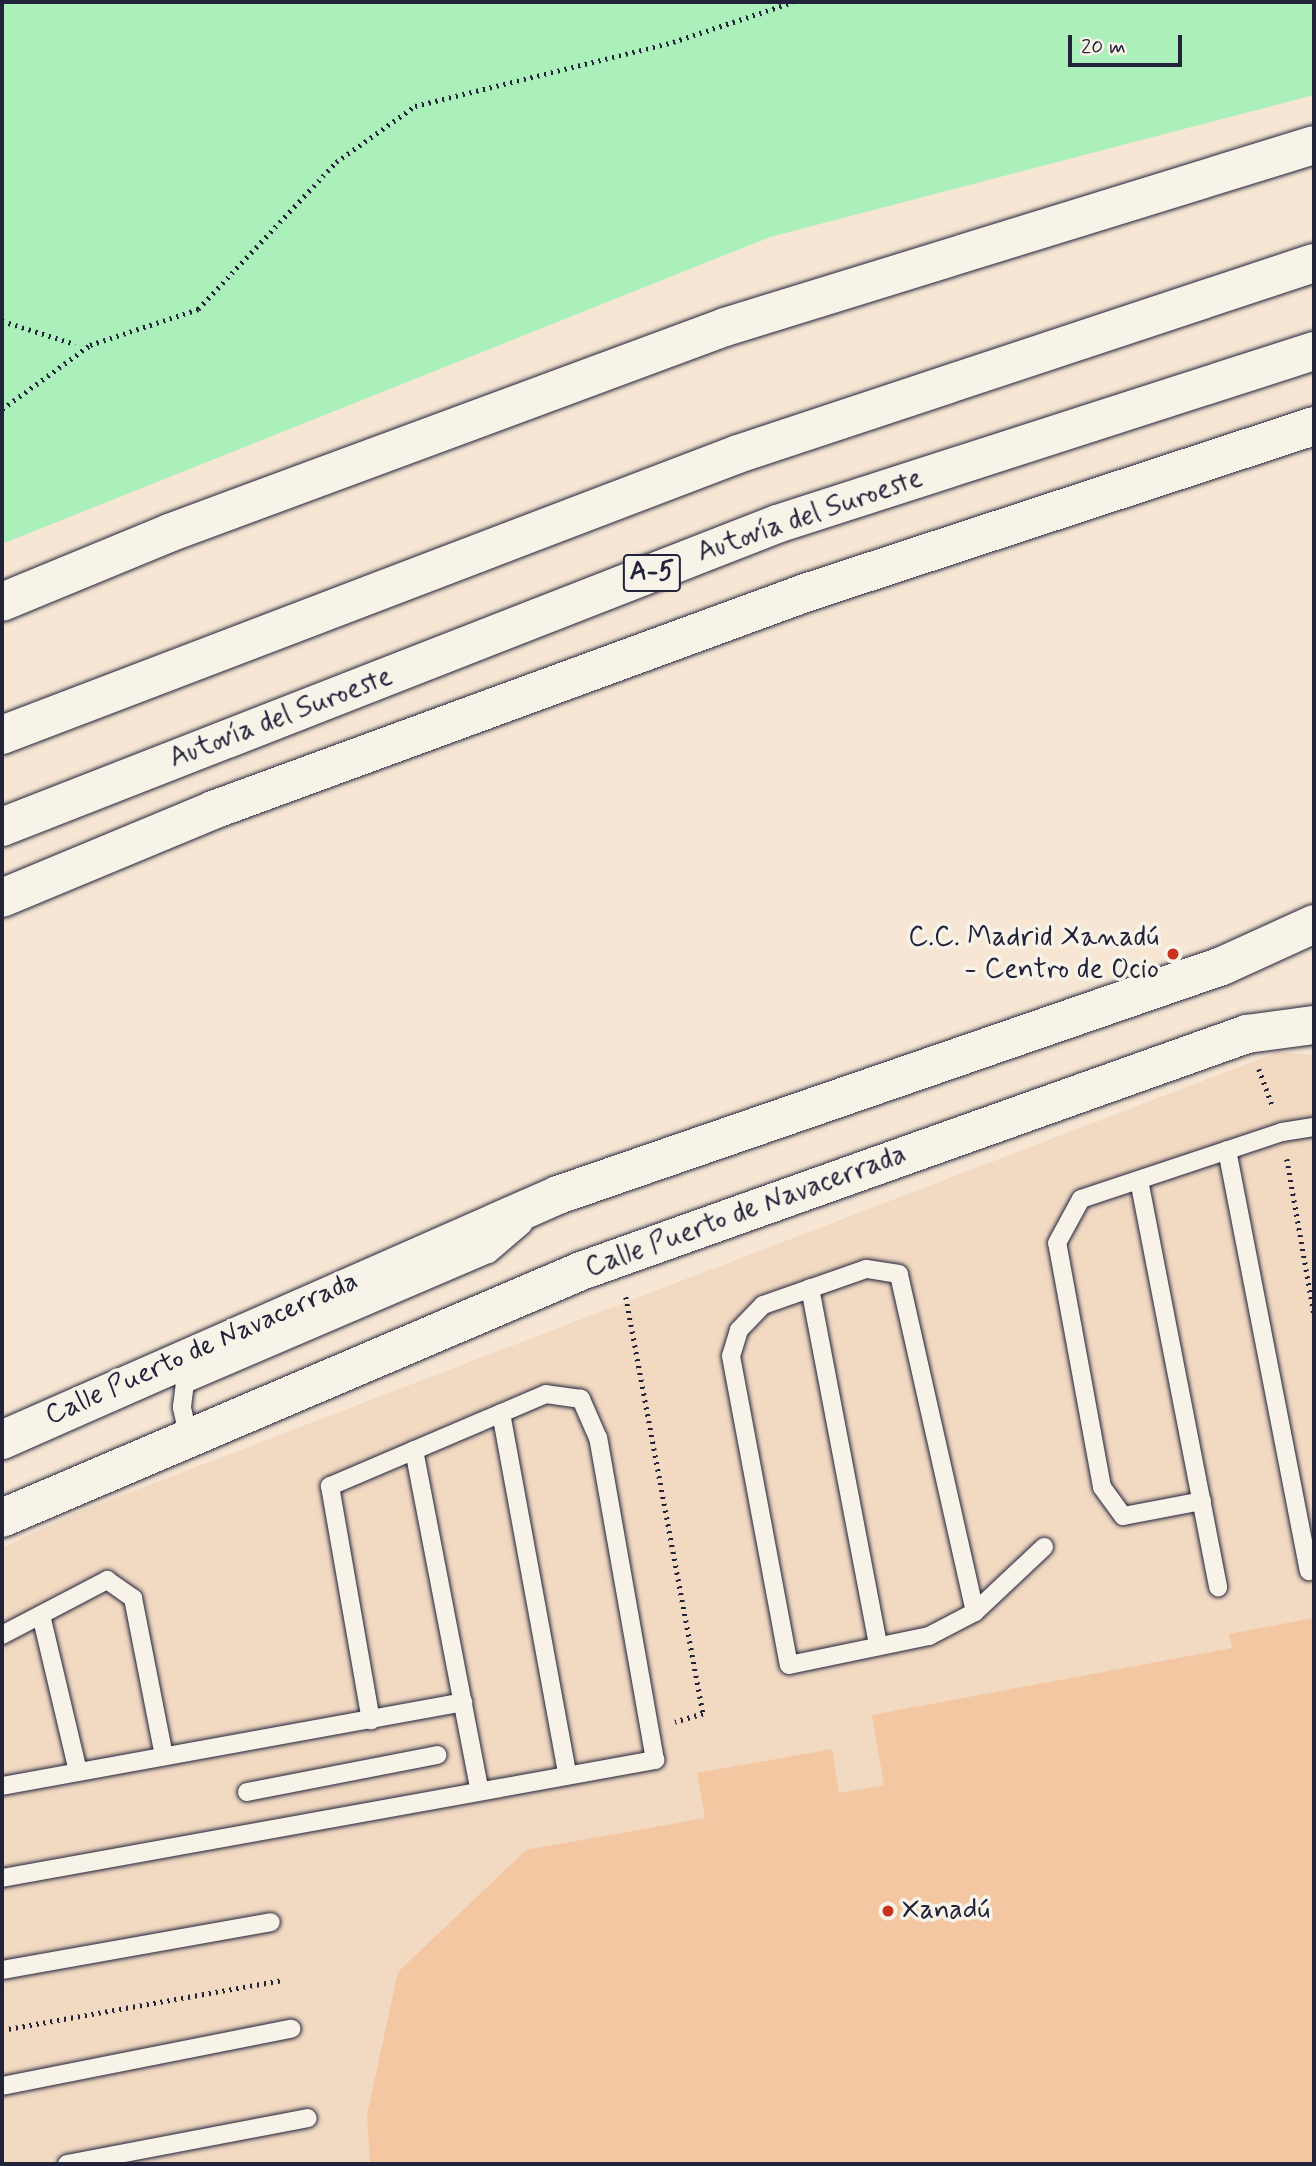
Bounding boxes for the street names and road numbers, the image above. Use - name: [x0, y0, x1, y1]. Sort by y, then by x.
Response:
- street label: Autovía del Suroeste: [694, 462, 926, 570]
- road number: A-5: [622, 551, 682, 596]
- street label: Autovía del Suroeste: [166, 660, 396, 776]
- street label: Calle Puerto de Navacerrada: [582, 1139, 910, 1285]
- street label: Calle Puerto de Navacerrada: [42, 1265, 362, 1433]

